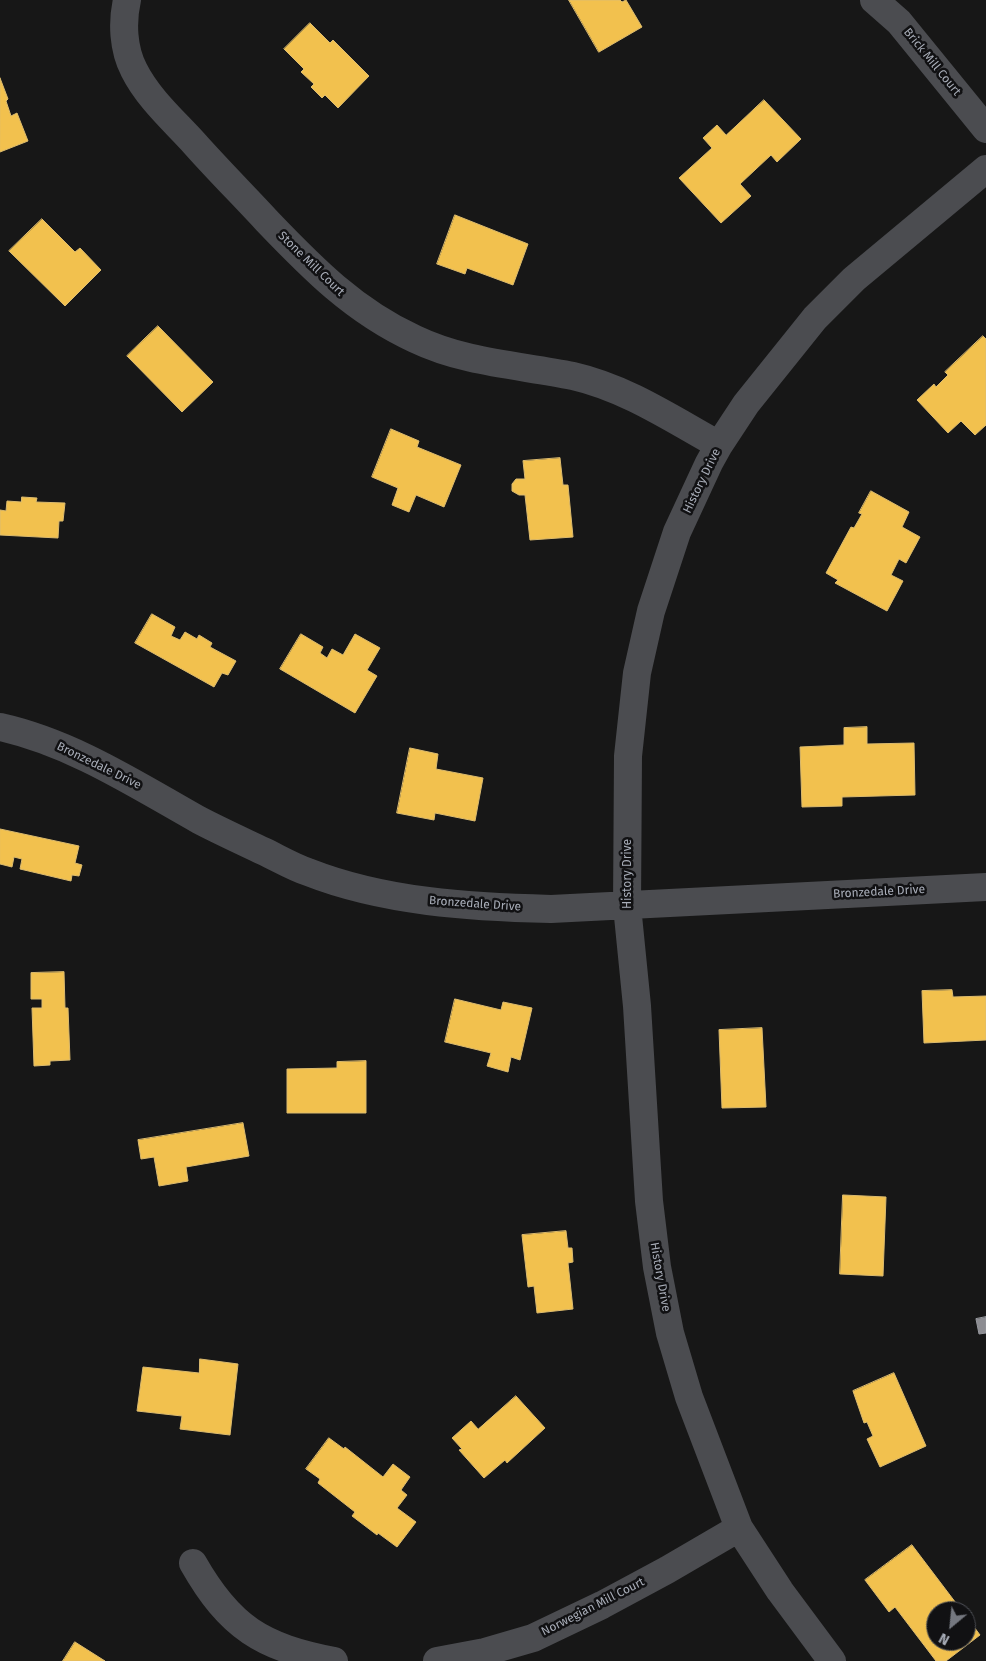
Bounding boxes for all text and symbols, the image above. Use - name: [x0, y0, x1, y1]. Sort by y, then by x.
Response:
- street label: Brick Mill Court: [900, 25, 964, 99]
- street label: Stone Mill Court: [275, 229, 347, 299]
- street label: History Drive: [680, 446, 724, 516]
- street label: Bronzedale Drive: [54, 739, 144, 793]
- street label: History Drive: [621, 839, 635, 909]
- street label: Bronzedale Drive: [833, 882, 925, 902]
- street label: Bronzedale Drive: [429, 894, 521, 914]
- street label: History Drive: [647, 1241, 673, 1313]
- street label: Norwegian Mill Court: [539, 1575, 647, 1639]
- north arrow: [926, 1601, 976, 1651]
- text: N: [936, 1629, 952, 1648]

